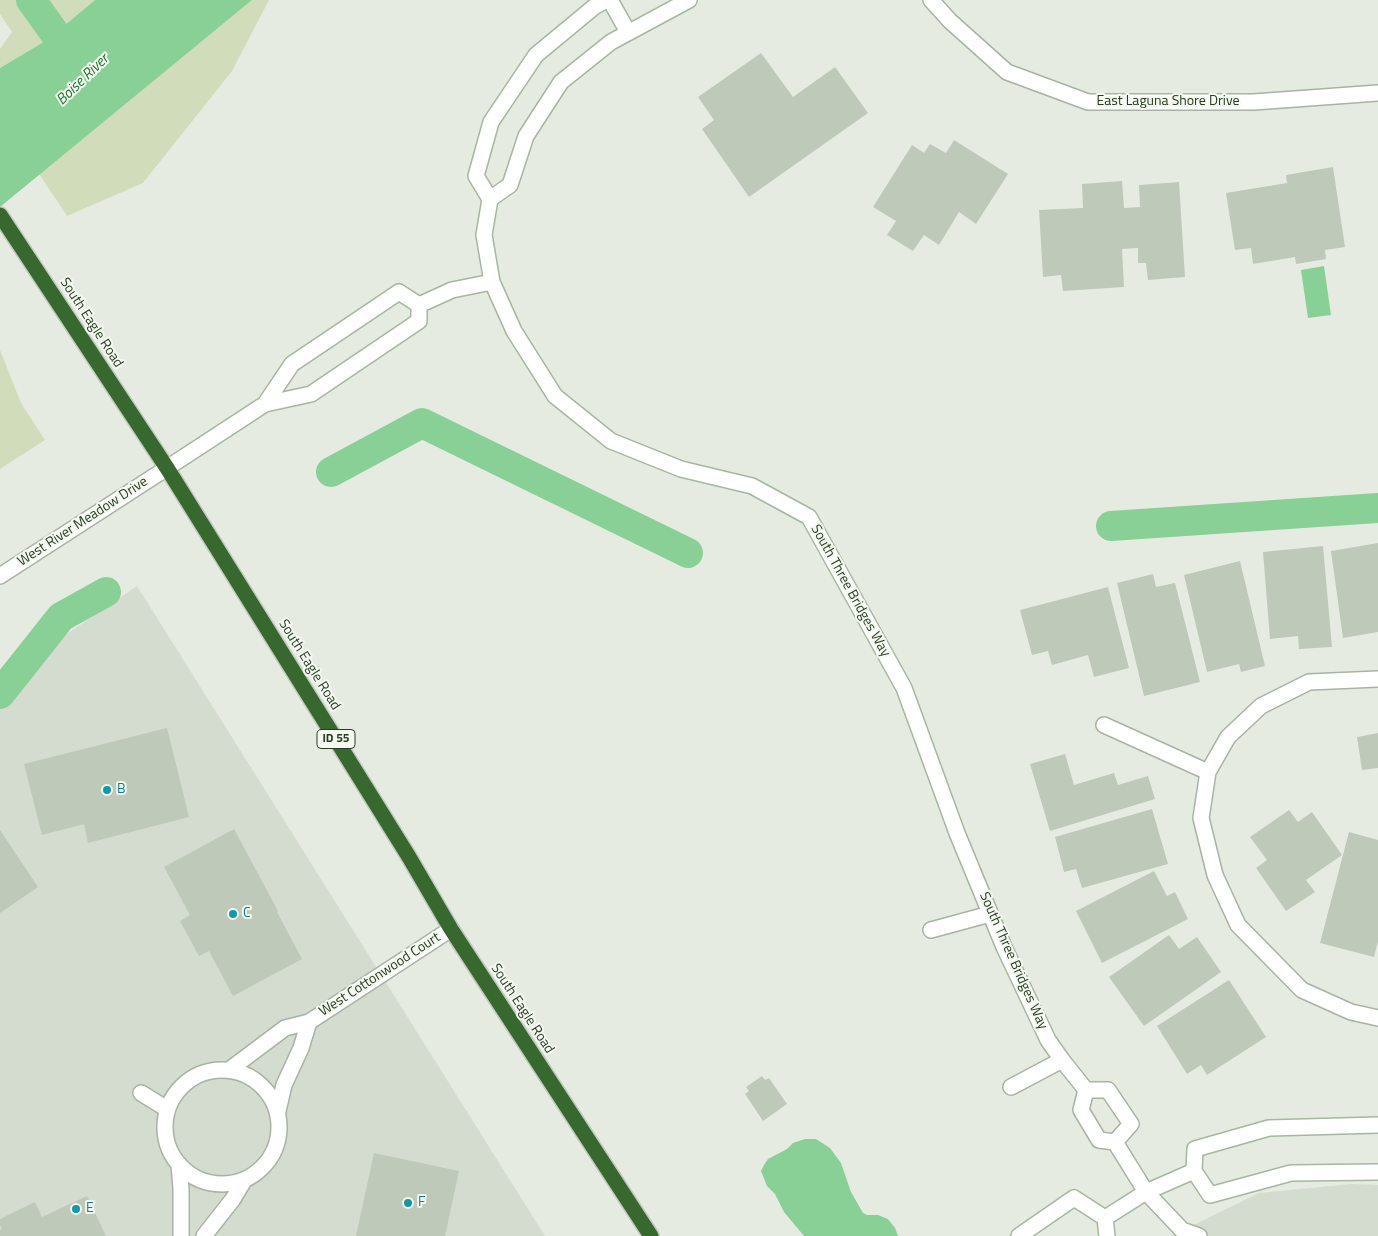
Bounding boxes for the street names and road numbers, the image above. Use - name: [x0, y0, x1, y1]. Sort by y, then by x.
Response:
- street label: East Laguna Shore Drive: [1096, 94, 1240, 110]
- street label: South Eagle Road: [56, 275, 126, 371]
- street label: West River Meadow Drive: [15, 474, 151, 570]
- street label: South Three Bridges Way: [807, 522, 893, 660]
- street label: South Eagle Road: [274, 617, 344, 713]
- road number: ID 55: [317, 730, 355, 749]
- street label: South Three Bridges Way: [975, 890, 1051, 1032]
- street label: West Cottonwood Court: [316, 930, 444, 1020]
- street label: South Eagle Road: [487, 961, 557, 1057]

